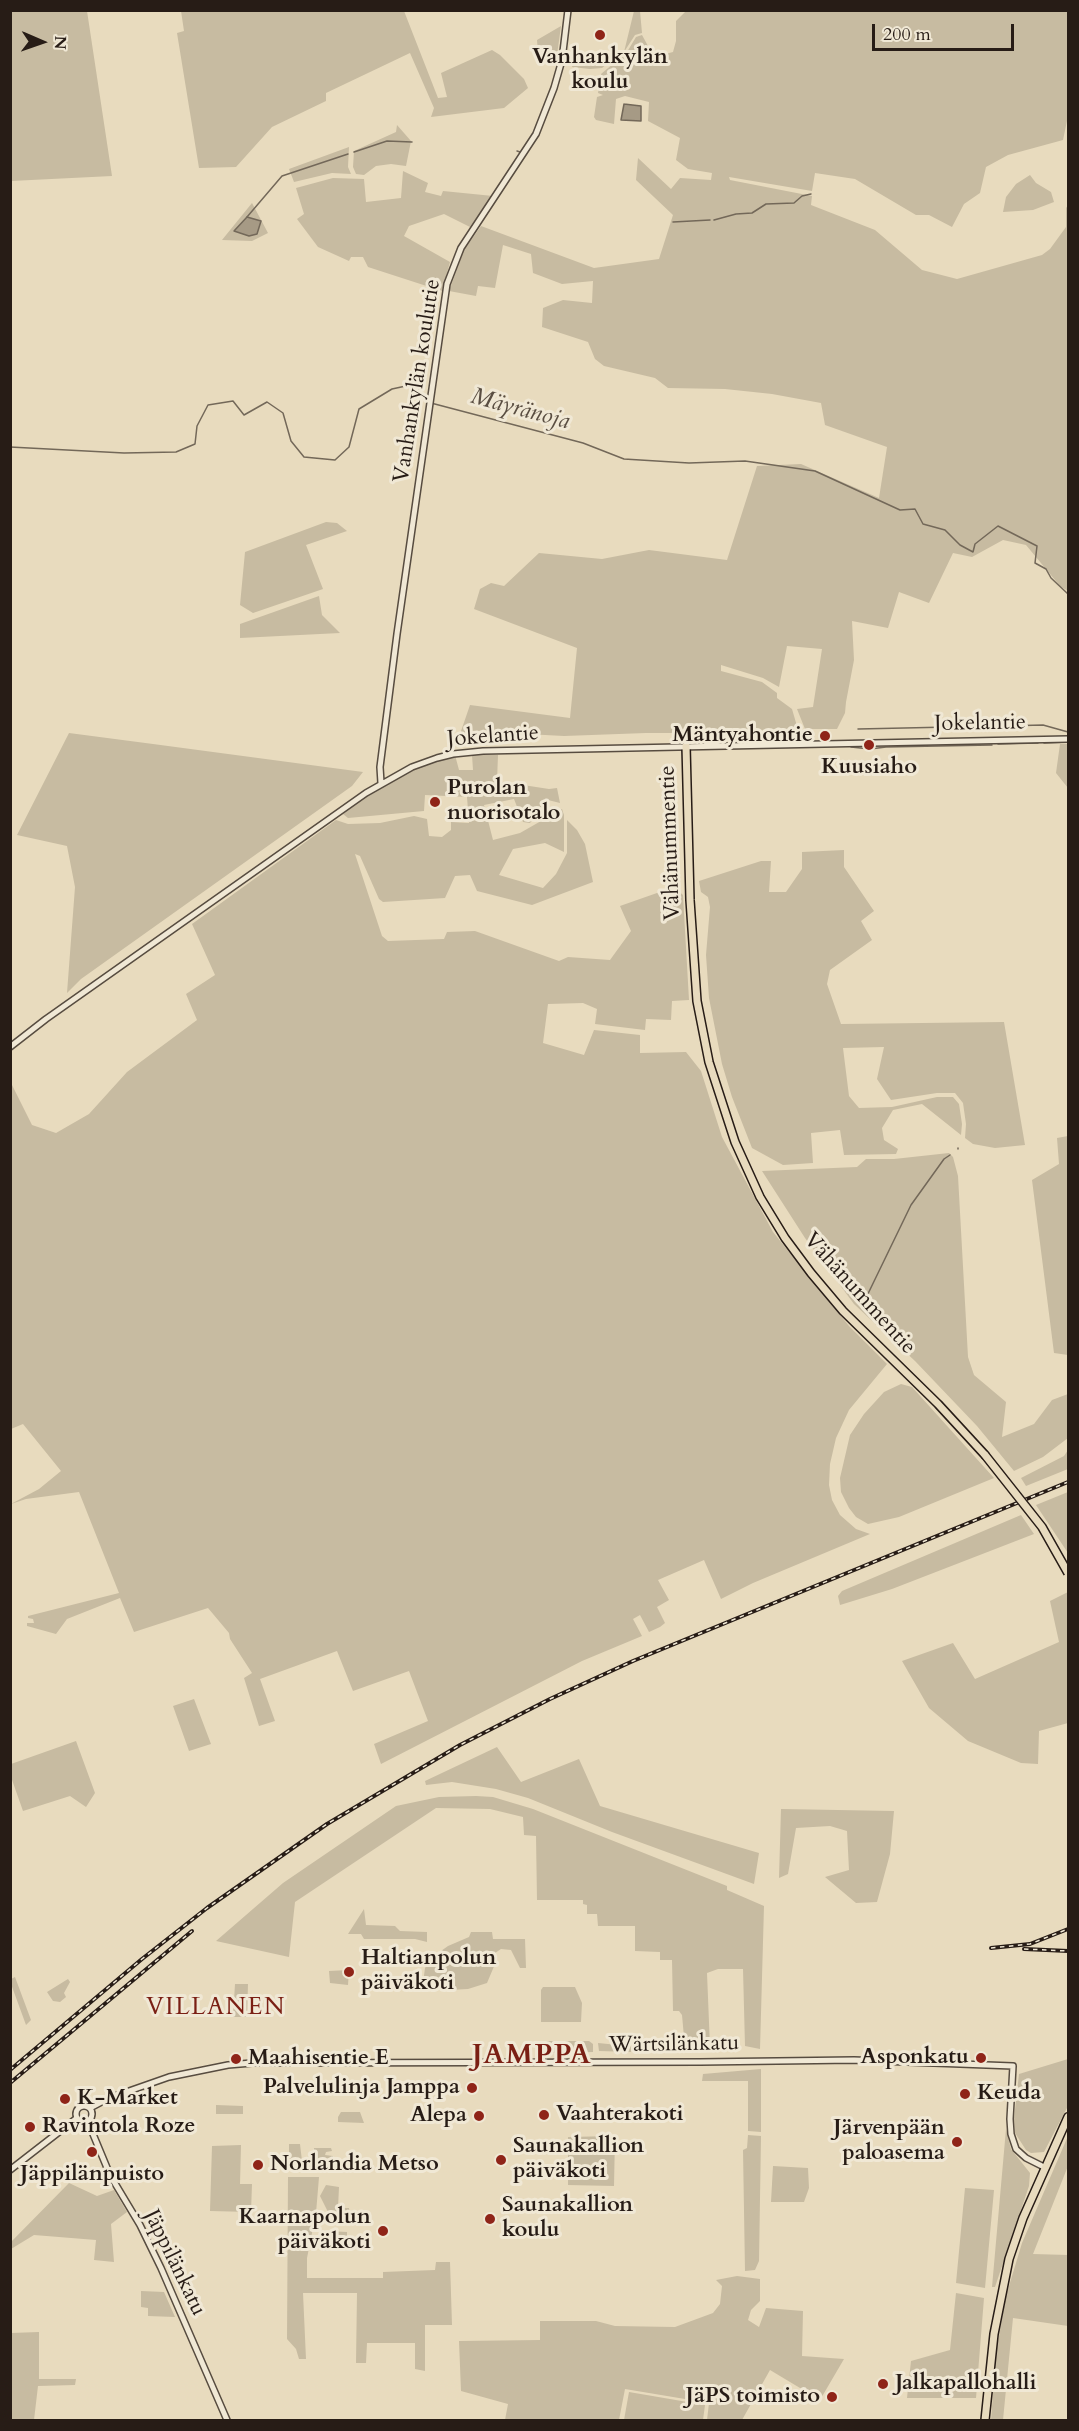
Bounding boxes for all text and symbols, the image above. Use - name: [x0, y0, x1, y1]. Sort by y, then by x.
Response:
- north arrow: [12, 12, 72, 72]
- scale bar: [875, 12, 1018, 50]
- text: 200 m: [883, 22, 931, 47]
- marker: Vanhankylän koulu: [593, 28, 607, 42]
- text: N: [49, 35, 71, 50]
- place label: Vanhankylän koulu: [532, 45, 668, 96]
- street label: Vanhankylän koulutie: [389, 277, 447, 485]
- water label: Mäyränoja: [467, 383, 573, 437]
- street label: Jokelantie: [934, 710, 1026, 738]
- street label: Jokelantie: [446, 721, 540, 753]
- place label: Mäntyahontie: [672, 723, 813, 749]
- marker: Mäntyahontie: [818, 729, 832, 743]
- marker: Kuusiaho: [862, 738, 876, 752]
- place label: Kuusiaho: [821, 755, 917, 781]
- street label: Vähänummentie: [655, 765, 687, 921]
- place label: Purolan nuorisotalo: [447, 776, 560, 828]
- marker: Purolan nuorisotalo: [428, 795, 442, 809]
- street label: Vähänummentie: [797, 1228, 921, 1360]
- place label: Haltianpolun päiväkoti: [361, 1946, 496, 1998]
- marker: Haltianpolun päiväkoti: [342, 1965, 356, 1979]
- district label: VILLANEN: [146, 1994, 286, 2022]
- street label: Wärtsilänkatu: [608, 2031, 740, 2059]
- district label: JAMPPA: [472, 2040, 592, 2074]
- place label: Asponkatu: [861, 2045, 969, 2071]
- place label: Maahisentie E: [248, 2046, 389, 2072]
- marker: Asponkatu: [974, 2051, 988, 2065]
- marker: Maahisentie E: [229, 2052, 243, 2066]
- place label: Palvelulinja Jamppa: [263, 2075, 460, 2101]
- marker: Palvelulinja Jamppa: [465, 2081, 479, 2095]
- place label: Keuda: [977, 2081, 1041, 2107]
- place label: K-Market: [77, 2086, 178, 2112]
- marker: Keuda: [958, 2087, 972, 2101]
- marker: K-Market: [58, 2092, 72, 2106]
- place label: Vaahterakoti: [556, 2102, 684, 2128]
- place label: Alepa: [410, 2103, 467, 2129]
- marker: Vaahterakoti: [537, 2108, 551, 2122]
- marker: Alepa: [472, 2109, 486, 2123]
- place label: Ravintola Roze: [42, 2114, 195, 2140]
- place label: Järvenpään paloasema: [833, 2116, 945, 2168]
- marker: Ravintola Roze: [23, 2120, 37, 2134]
- place label: Saunakallion päiväkoti: [513, 2134, 644, 2186]
- marker: Järvenpään paloasema: [950, 2135, 964, 2149]
- marker: Jäppilänpuisto: [85, 2145, 99, 2159]
- place label: Norlandia Metso: [270, 2152, 439, 2178]
- marker: Saunakallion päiväkoti: [494, 2153, 508, 2167]
- marker: Norlandia Metso: [251, 2158, 265, 2172]
- place label: Jäppilänpuisto: [20, 2162, 164, 2188]
- place label: Saunakallion koulu: [502, 2193, 633, 2244]
- place label: Kaarnapolun päiväkoti: [239, 2205, 371, 2256]
- street label: Jäppilänkatu: [137, 2206, 211, 2320]
- marker: Saunakallion koulu: [483, 2212, 497, 2226]
- marker: Kaarnapolun päiväkoti: [376, 2224, 390, 2238]
- place label: Jalkapallohalli: [895, 2371, 1036, 2397]
- marker: Jalkapallohalli: [876, 2377, 890, 2391]
- place label: JäPS toimisto: [685, 2384, 820, 2410]
- marker: JäPS toimisto: [825, 2390, 839, 2404]

